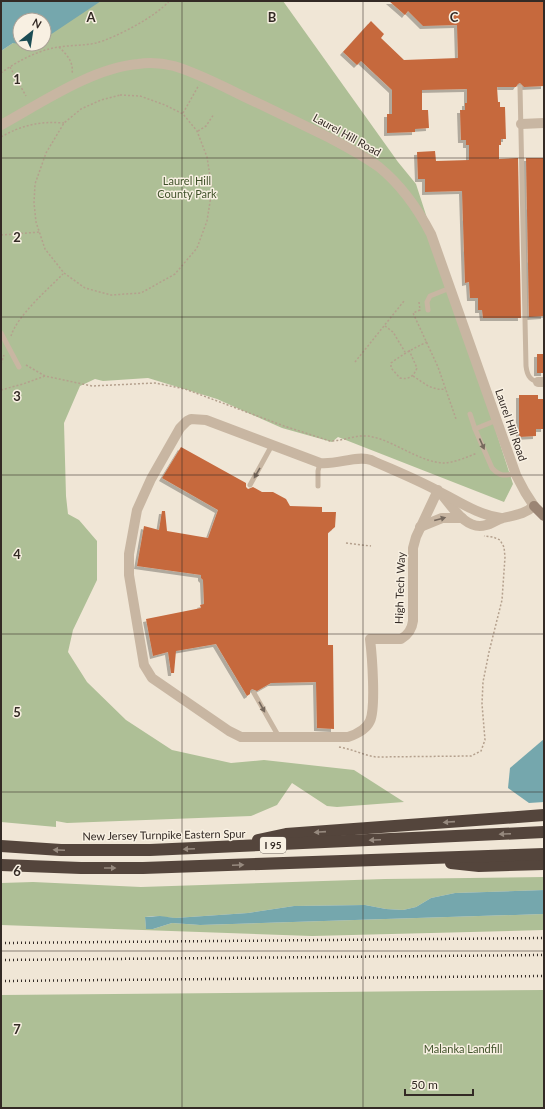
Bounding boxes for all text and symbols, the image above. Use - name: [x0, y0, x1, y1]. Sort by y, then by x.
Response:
- text: A: [85, 9, 96, 25]
- text: B: [268, 9, 277, 25]
- text: C: [450, 9, 459, 25]
- north arrow: [12, 12, 52, 52]
- text: N: [30, 15, 44, 31]
- text: 1: [13, 71, 21, 87]
- street label: Laurel Hill Road: [311, 111, 383, 159]
- park label: Laurel Hill County Park: [157, 174, 217, 200]
- text: 2: [13, 229, 21, 245]
- street label: Laurel Hill Road: [493, 387, 530, 463]
- text: 3: [13, 388, 21, 404]
- one-way arrow: [479, 438, 485, 449]
- one-way arrow: [253, 467, 260, 479]
- one-way arrow: [435, 516, 447, 522]
- text: 4: [13, 546, 21, 562]
- street label: High Tech Way: [392, 551, 407, 624]
- one-way arrow: [259, 701, 266, 713]
- text: 5: [13, 704, 21, 720]
- one-way arrow: [443, 818, 455, 825]
- street label: New Jersey Turnpike Eastern Spur: [82, 827, 246, 842]
- one-way arrow: [314, 828, 326, 835]
- one-way arrow: [499, 830, 511, 837]
- road number: I 95: [260, 837, 286, 853]
- one-way arrow: [369, 837, 381, 844]
- one-way arrow: [53, 846, 65, 853]
- one-way arrow: [182, 846, 195, 852]
- one-way arrow: [232, 862, 244, 869]
- text: 6: [13, 863, 21, 879]
- one-way arrow: [104, 865, 116, 872]
- text: 7: [13, 1021, 21, 1037]
- park label: Malanka Landfill: [424, 1042, 502, 1055]
- scale bar: [405, 1071, 473, 1097]
- text: 50 m: [411, 1077, 438, 1092]

